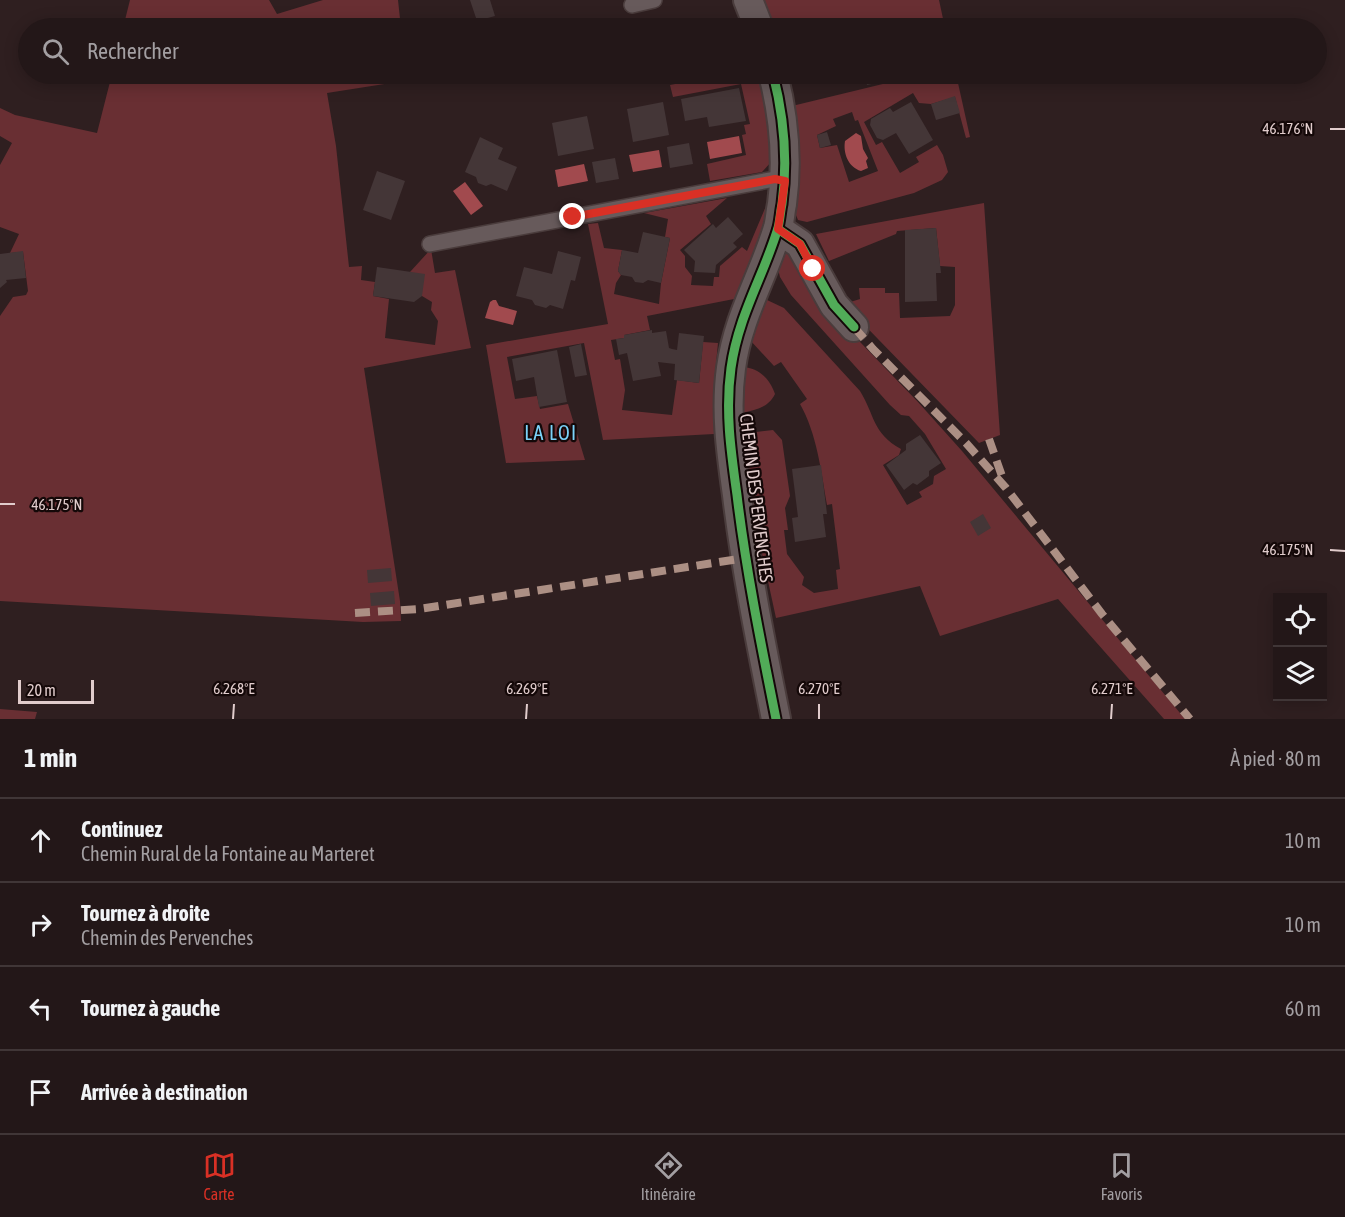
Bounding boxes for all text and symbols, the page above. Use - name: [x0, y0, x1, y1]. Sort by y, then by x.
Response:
- search box: [18, 18, 1327, 84]
- icon: search: [39, 35, 72, 68]
- text: Rechercher: [87, 38, 178, 64]
- text: 46.176°N: [1263, 120, 1313, 137]
- route end: [559, 203, 585, 229]
- route start: [799, 255, 825, 281]
- street label: CHEMIN DES PERVENCHES: [736, 412, 777, 584]
- district label: LA LOI: [524, 421, 578, 444]
- text: 46.175°N: [32, 496, 82, 513]
- text: 46.175°N: [1263, 541, 1313, 558]
- map controls: [1273, 593, 1327, 701]
- button: locate: [1273, 593, 1327, 647]
- button: layers: [1273, 647, 1327, 701]
- scale bar: [18, 677, 94, 704]
- text: 6.268°E: [213, 680, 255, 697]
- text: 6.269°E: [506, 680, 548, 697]
- text: 6.270°E: [798, 680, 840, 697]
- text: 6.271°E: [1091, 680, 1133, 697]
- text: 20 m: [27, 681, 56, 699]
- text: 1 min: [24, 743, 77, 773]
- text: À pied · 80 m: [1230, 747, 1321, 770]
- text: Continuez: [81, 816, 163, 842]
- icon: ahead: [24, 824, 57, 857]
- text: 10 m: [1285, 829, 1321, 852]
- text: Chemin Rural de la Fontaine au Marteret: [81, 842, 375, 865]
- text: Tournez à droite: [81, 900, 210, 926]
- icon: right: [24, 908, 57, 941]
- text: 10 m: [1285, 913, 1321, 936]
- text: Chemin des Pervenches: [81, 926, 253, 949]
- icon: left: [24, 992, 57, 1025]
- text: Tournez à gauche: [81, 995, 220, 1021]
- text: 60 m: [1285, 997, 1321, 1020]
- icon: arrive: [24, 1076, 57, 1109]
- text: Arrivée à destination: [81, 1079, 248, 1105]
- tab: Carte: [203, 1149, 236, 1203]
- tab: Itinéraire: [641, 1149, 696, 1203]
- tab: Favoris: [1101, 1149, 1142, 1203]

